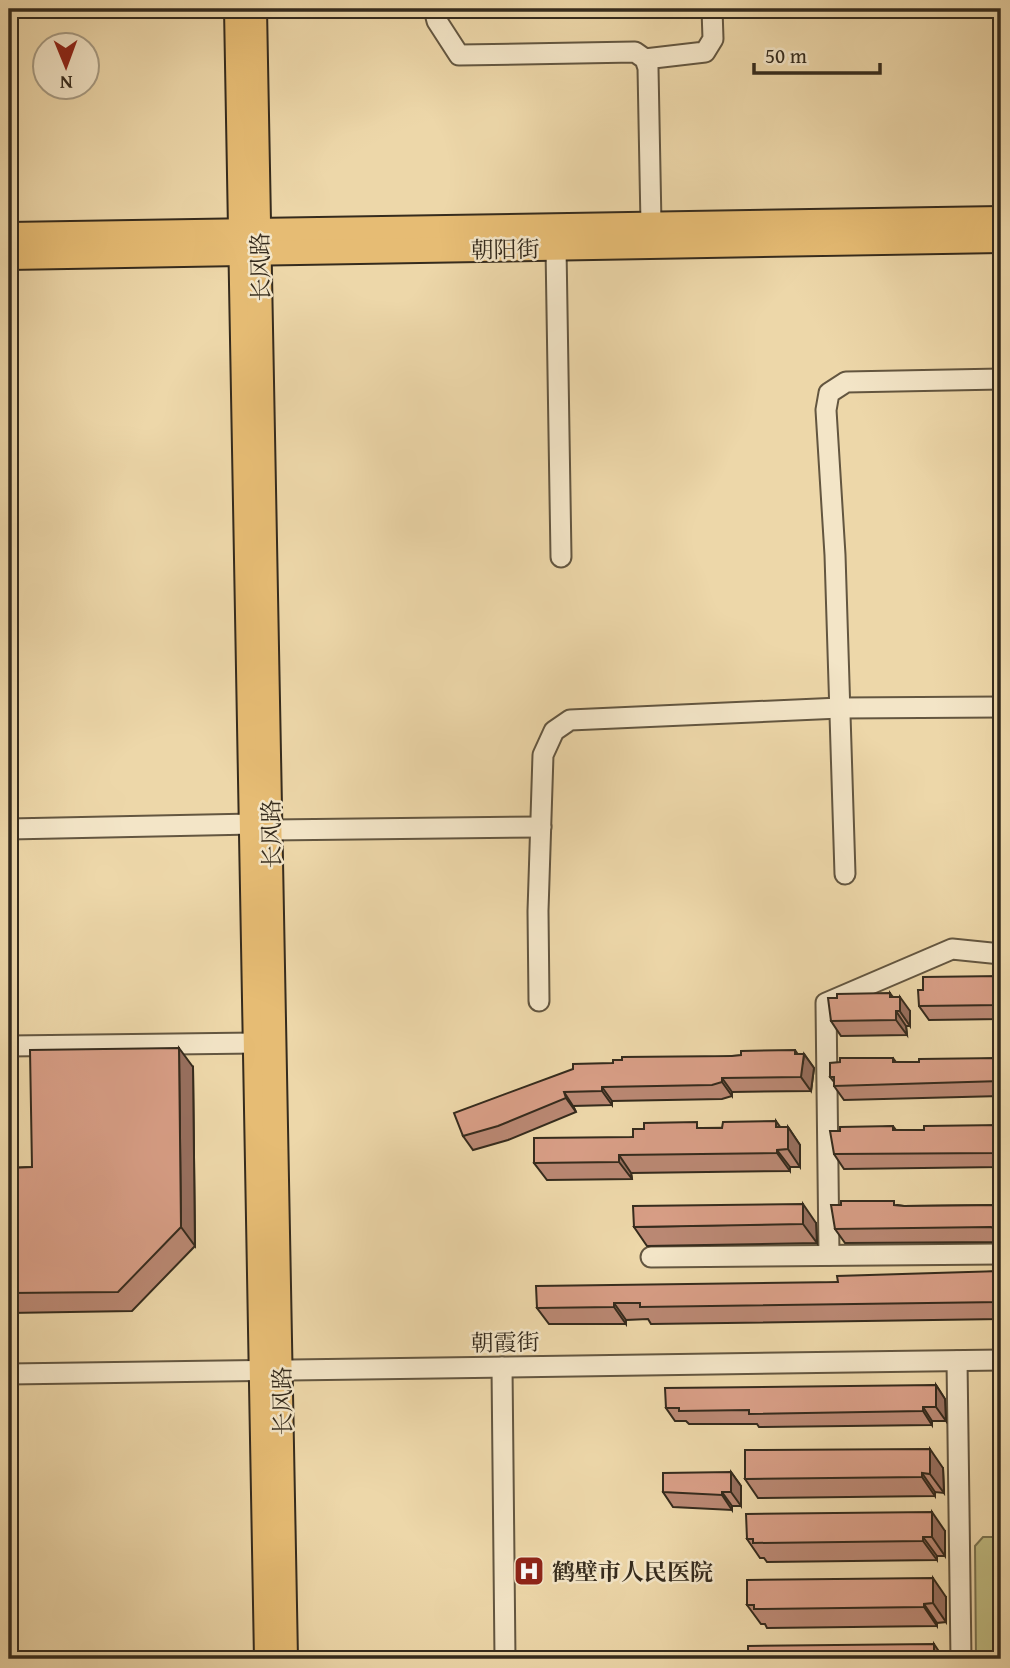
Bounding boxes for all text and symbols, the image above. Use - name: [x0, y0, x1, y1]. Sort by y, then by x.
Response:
- north arrow: [32, 32, 102, 102]
- scale bar: [754, 32, 880, 76]
- text: 50 m: [765, 40, 807, 71]
- text: N: [59, 69, 73, 97]
- street label: 长风路: [243, 232, 277, 302]
- street label: 朝阳街: [470, 232, 540, 266]
- street label: 长风路: [254, 799, 288, 869]
- street label: 朝霞街: [470, 1325, 540, 1359]
- street label: 长风路: [265, 1366, 299, 1436]
- hospital icon: 鹤壁市人民医院: [512, 1554, 546, 1588]
- place label: 鹤壁市人民医院: [552, 1555, 713, 1588]

